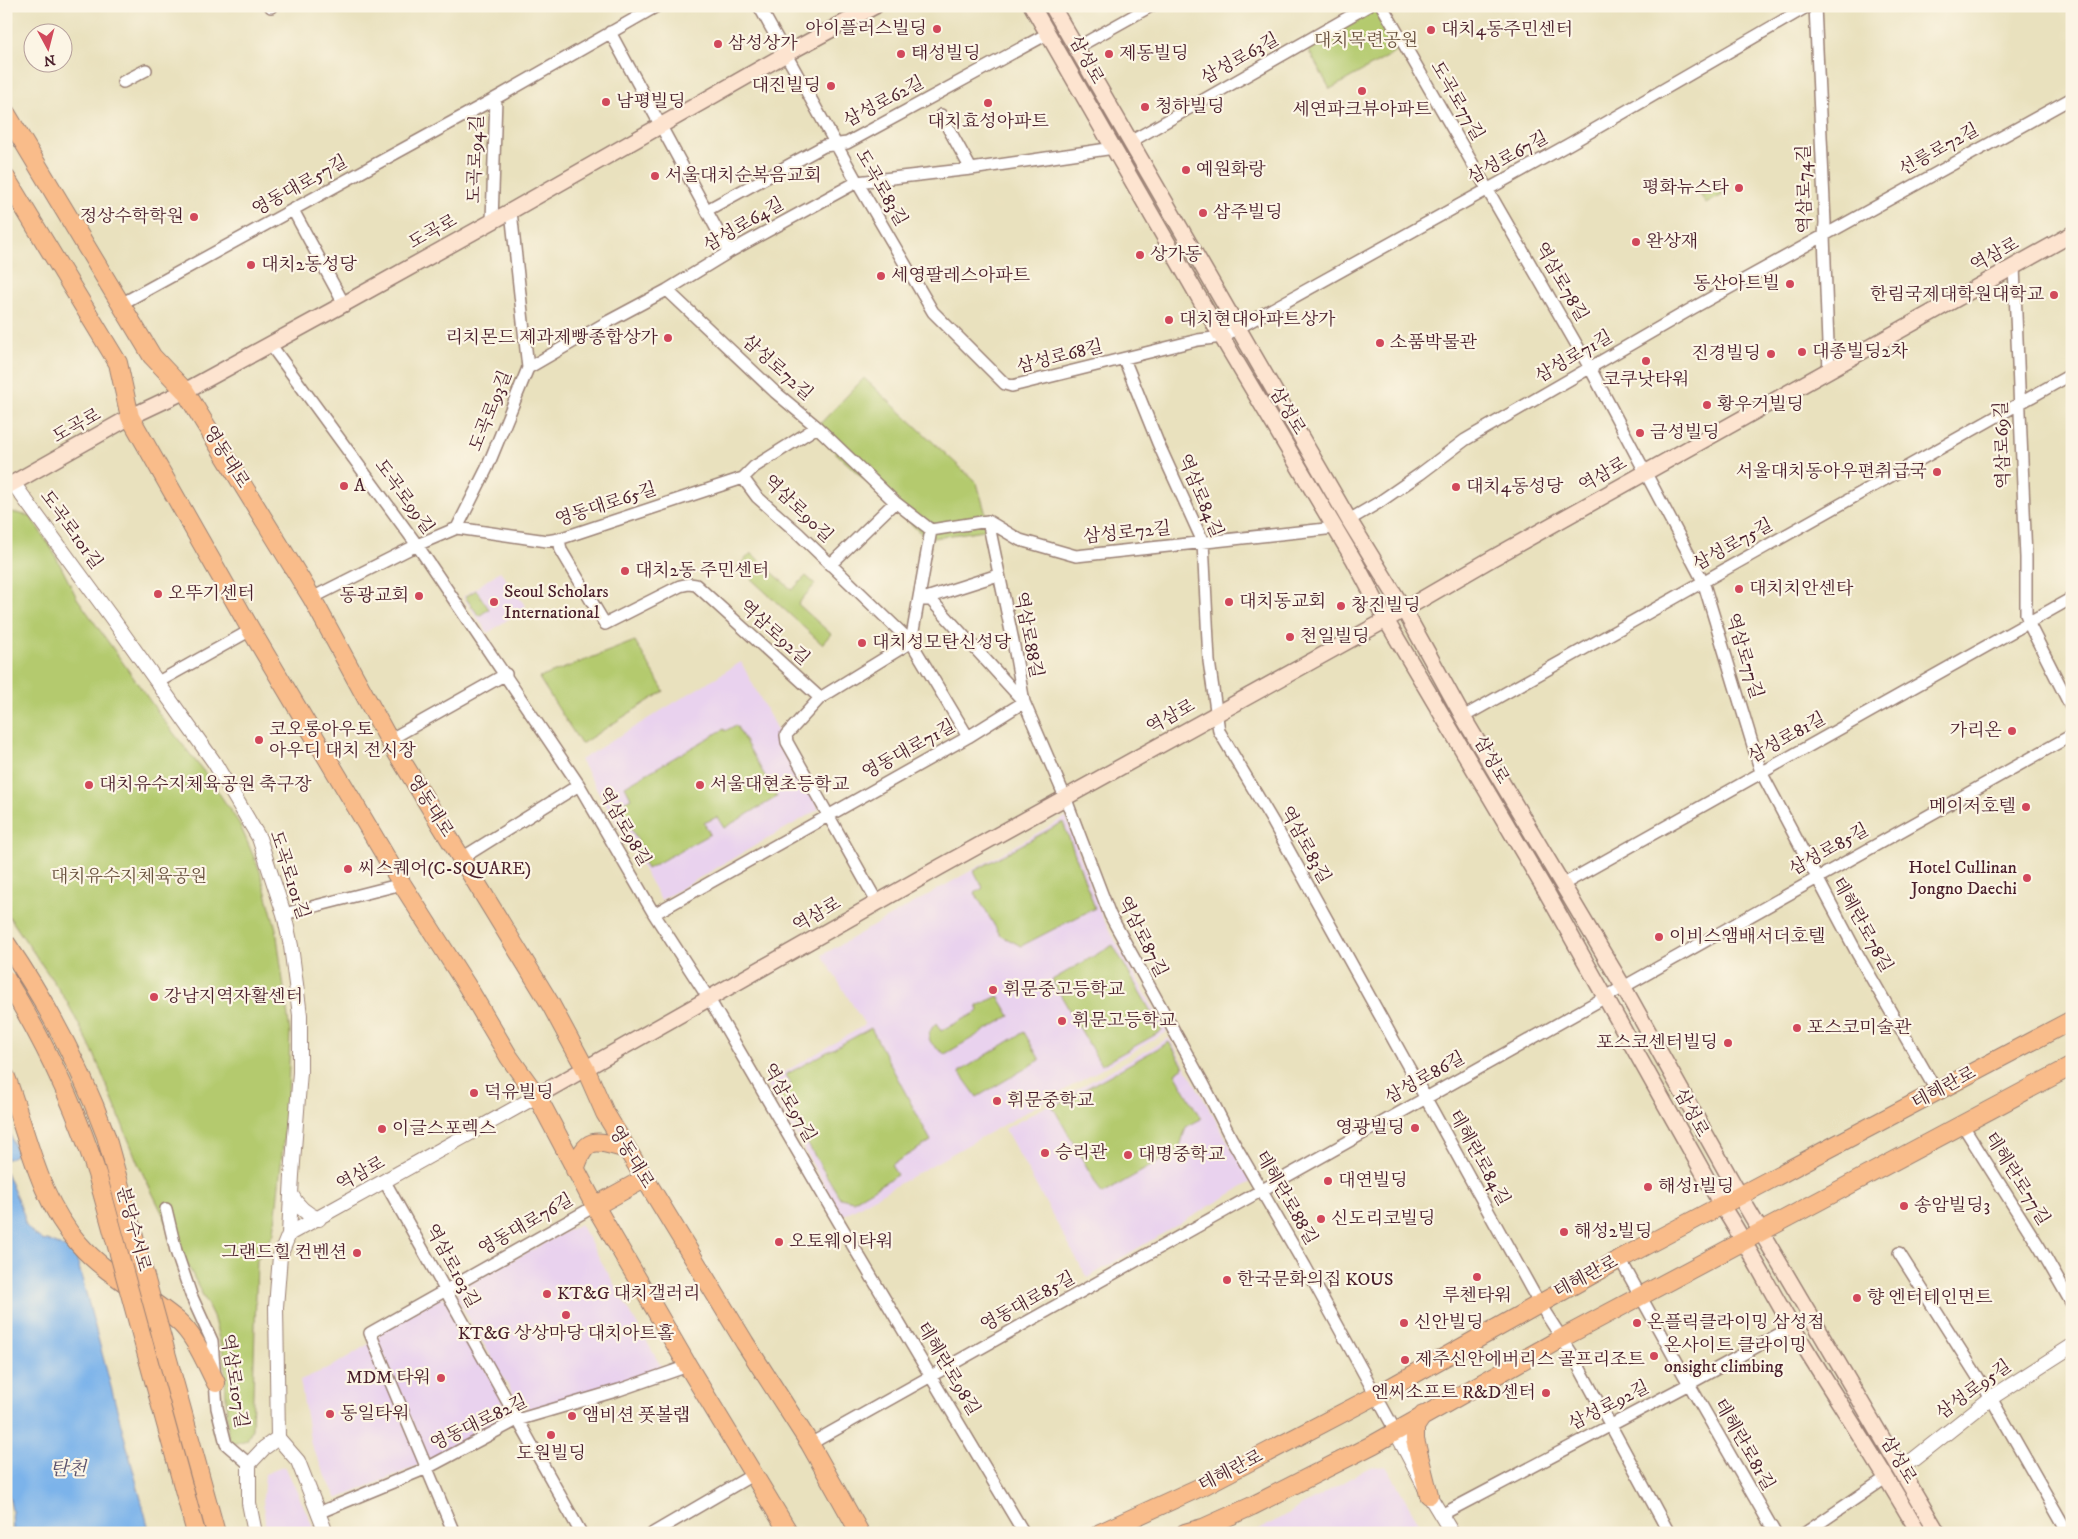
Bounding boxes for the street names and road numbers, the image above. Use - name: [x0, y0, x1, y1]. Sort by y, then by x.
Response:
- street label: 삼성로63길: [1197, 29, 1283, 89]
- street label: 삼성로: [1064, 32, 1108, 88]
- street label: 도곡로77길: [1425, 57, 1489, 145]
- street label: 삼성로62길: [840, 72, 928, 132]
- street label: 도곡로94길: [463, 114, 489, 204]
- street label: 선릉로72길: [1895, 119, 1983, 181]
- street label: 삼성로67길: [1464, 127, 1552, 189]
- street label: 역삼로74길: [1793, 144, 1817, 234]
- street label: 도곡로83길: [850, 146, 912, 230]
- street label: 영동대로57길: [249, 151, 351, 221]
- street label: 삼성로64길: [700, 193, 788, 257]
- street label: 도곡로: [405, 210, 461, 254]
- street label: 역삼로: [1967, 233, 2023, 277]
- street label: 역삼로78길: [1529, 238, 1593, 326]
- street label: 삼성로71길: [1531, 326, 1617, 388]
- street label: 삼성로72길: [737, 330, 817, 406]
- street label: 삼성로68길: [1015, 336, 1105, 378]
- street label: 도곡로93길: [465, 367, 517, 455]
- street label: 삼성로: [1264, 383, 1310, 439]
- street label: 역삼로69길: [1990, 401, 2016, 489]
- street label: 도곡로: [49, 404, 105, 448]
- street label: 영동대로: [198, 422, 254, 492]
- street label: 역삼로84길: [1172, 451, 1228, 541]
- street label: 역삼로: [1575, 452, 1631, 498]
- street label: 도곡로99길: [369, 455, 439, 539]
- street label: 역삼로90길: [759, 470, 837, 548]
- street label: 영동대로65길: [553, 478, 659, 532]
- street label: 도곡로101길: [35, 486, 107, 574]
- street label: 삼성로75길: [1689, 514, 1777, 576]
- street label: 삼성로72길: [1082, 517, 1172, 549]
- street label: 역삼로88길: [1009, 590, 1047, 680]
- street label: 역삼로92길: [734, 596, 814, 670]
- street label: 역삼로77길: [1721, 610, 1767, 702]
- street label: 역삼로: [1143, 695, 1199, 739]
- street label: 삼성로81길: [1744, 708, 1830, 768]
- street label: 영동대로71길: [859, 715, 959, 785]
- street label: 삼성로: [1468, 732, 1514, 788]
- street label: 영동대로: [402, 771, 458, 841]
- street label: 역삼로98길: [593, 784, 655, 870]
- street label: 역삼로83길: [1275, 802, 1335, 888]
- street label: 삼성로85길: [1785, 819, 1873, 881]
- street label: 도곡로101길: [264, 828, 314, 922]
- street label: 테헤란로78길: [1827, 874, 1897, 976]
- street label: 역삼로: [789, 892, 845, 938]
- street label: 역삼로87길: [1112, 893, 1172, 981]
- street label: 삼성로86길: [1381, 1047, 1469, 1109]
- street label: 역삼로97길: [757, 1059, 821, 1147]
- street label: 테헤란로: [1908, 1062, 1980, 1114]
- street label: 삼성로: [1669, 1085, 1713, 1141]
- street label: 테헤란로84길: [1444, 1106, 1514, 1210]
- street label: 영동대로: [604, 1122, 658, 1192]
- street label: 테헤란로77길: [1980, 1128, 2054, 1230]
- street label: 테헤란로88길: [1250, 1147, 1322, 1249]
- street label: 역삼로: [333, 1152, 389, 1196]
- street label: 분당수서로: [111, 1184, 155, 1274]
- street label: 영동대로76길: [475, 1189, 577, 1261]
- street label: 역삼로103길: [420, 1220, 484, 1312]
- street label: 테헤란로: [1550, 1251, 1622, 1303]
- street label: 영동대로85길: [977, 1267, 1079, 1337]
- street label: 테헤란로98길: [912, 1318, 984, 1420]
- street label: 역삼로107길: [216, 1332, 252, 1430]
- street label: 삼성로95길: [1932, 1355, 2016, 1425]
- street label: 삼성로92길: [1565, 1376, 1653, 1436]
- street label: 영동대로82길: [427, 1390, 531, 1456]
- street label: 테헤란로81길: [1709, 1395, 1779, 1495]
- street label: 삼성로: [1875, 1432, 1921, 1488]
- street label: 테헤란로: [1195, 1445, 1267, 1497]

